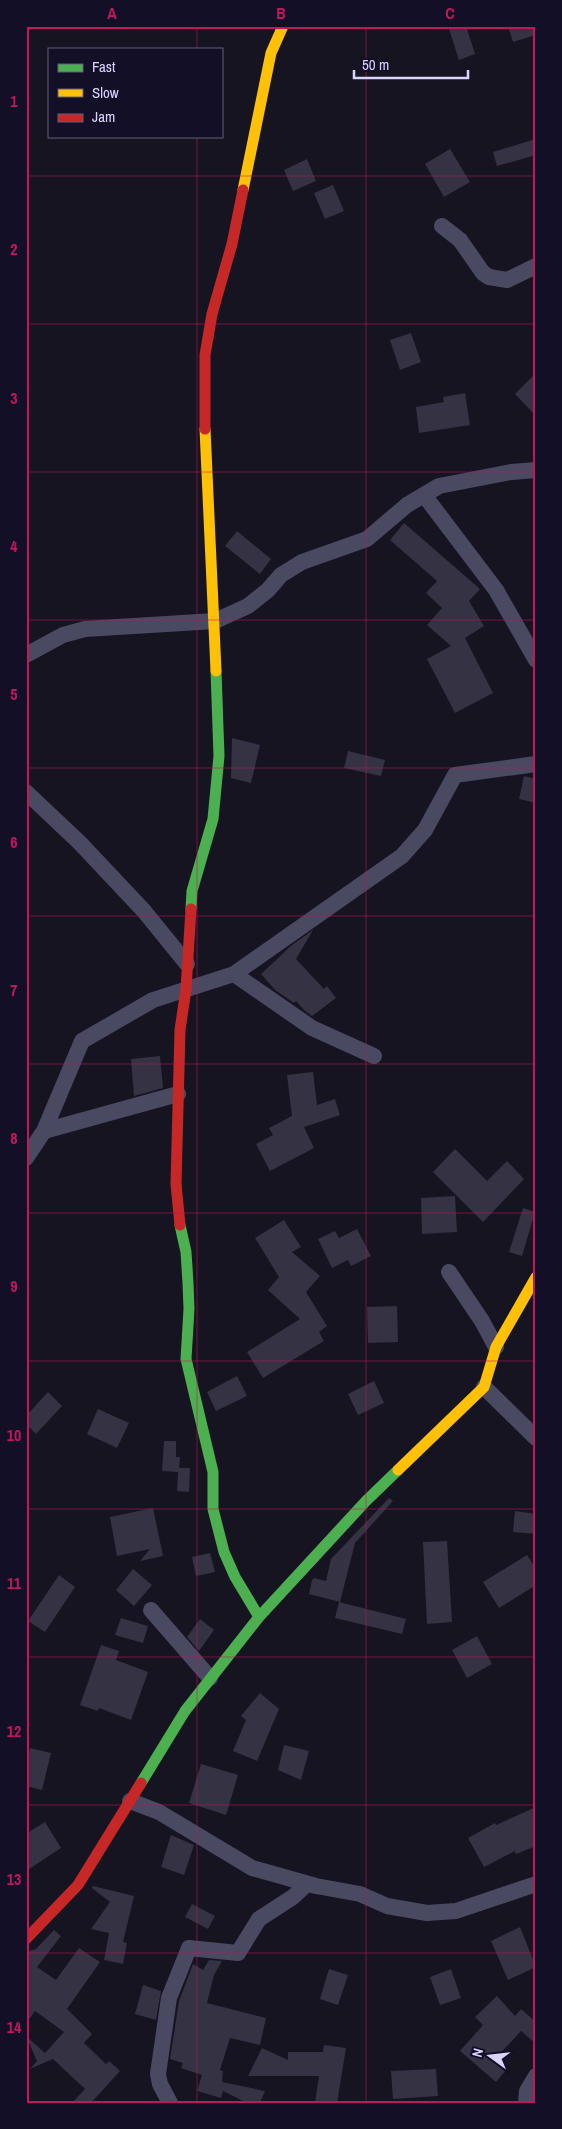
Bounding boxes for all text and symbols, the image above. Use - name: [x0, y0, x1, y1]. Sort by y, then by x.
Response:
- text: A: [107, 2, 117, 24]
- text: B: [276, 2, 286, 24]
- text: C: [445, 2, 455, 24]
- legend: [48, 48, 222, 138]
- scale bar: [354, 48, 468, 80]
- text: 50 m: [362, 54, 389, 75]
- text: Fast: [92, 56, 116, 77]
- text: Slow: [92, 82, 119, 103]
- text: 1: [10, 90, 18, 112]
- text: Jam: [92, 106, 115, 127]
- text: 2: [10, 238, 18, 260]
- text: 3: [10, 387, 18, 409]
- text: 4: [10, 535, 18, 557]
- text: 5: [10, 683, 18, 705]
- text: 6: [10, 831, 18, 853]
- text: 7: [10, 979, 18, 1001]
- text: 8: [10, 1127, 18, 1149]
- text: 9: [10, 1275, 18, 1297]
- text: 10: [7, 1424, 21, 1446]
- text: 11: [7, 1572, 22, 1594]
- text: 12: [7, 1720, 21, 1742]
- text: 13: [7, 1868, 21, 1890]
- text: 14: [7, 2016, 22, 2038]
- north arrow: [464, 2032, 514, 2082]
- text: N: [468, 2046, 487, 2059]

